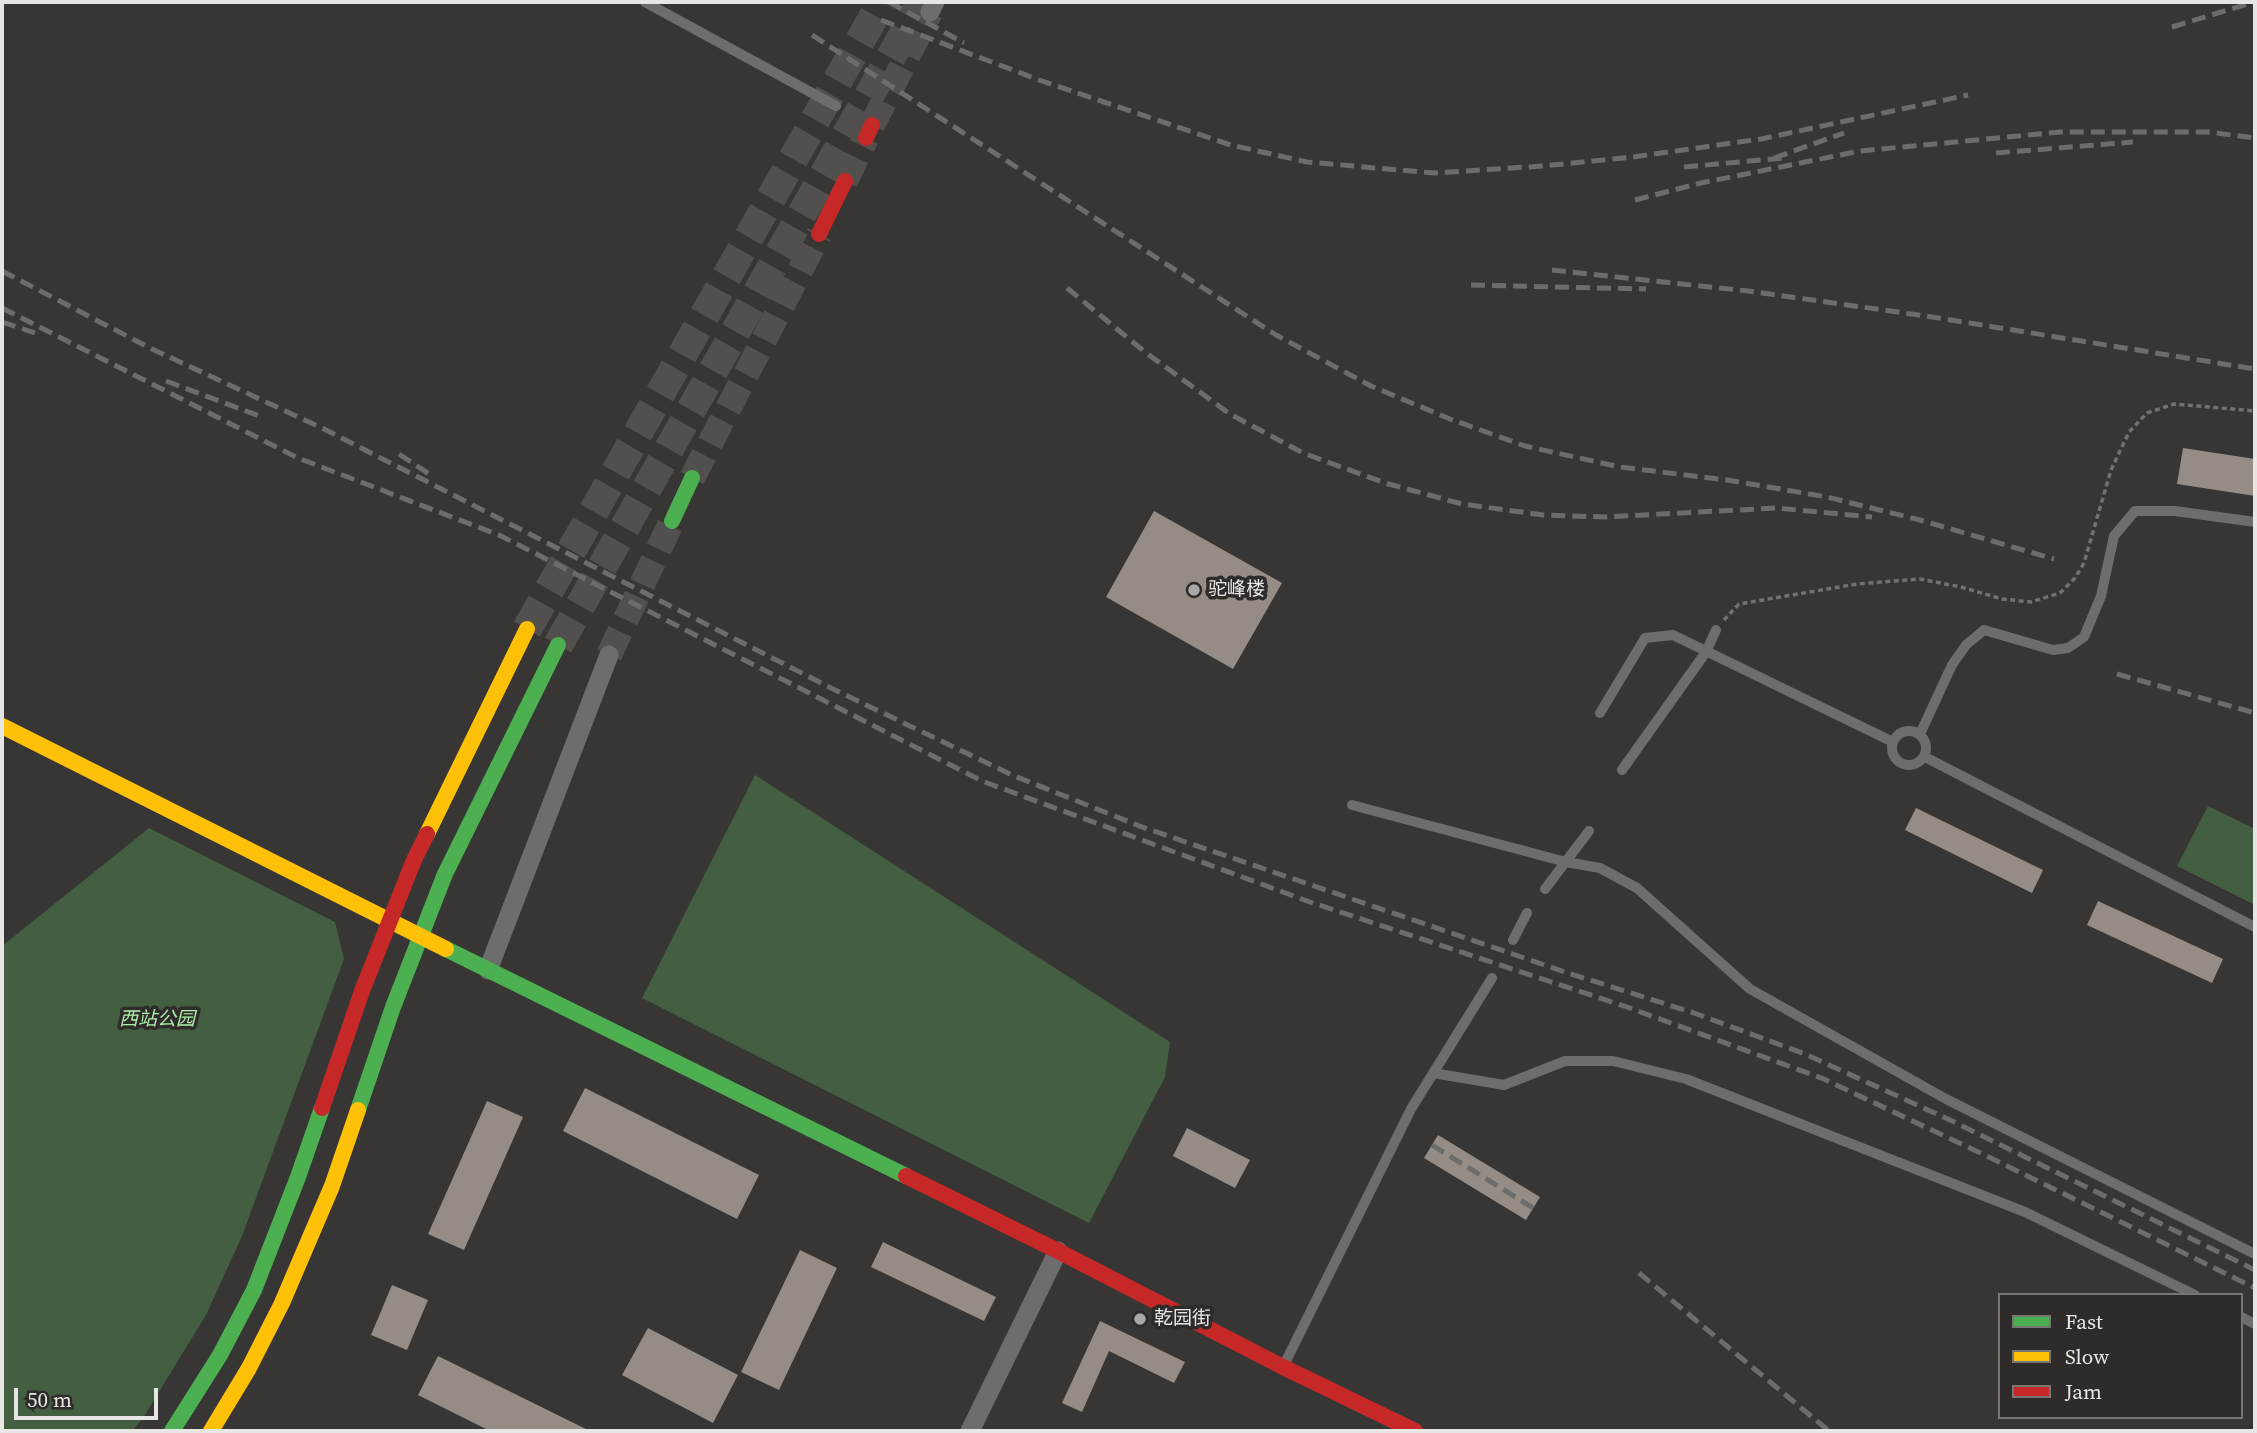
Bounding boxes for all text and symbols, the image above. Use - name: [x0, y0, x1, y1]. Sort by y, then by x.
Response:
- place label: 驼峰楼: [1208, 579, 1265, 601]
- marker: 驼峰楼: [1186, 582, 1202, 598]
- park label: 西站公园: [119, 1009, 195, 1031]
- legend: [1998, 1293, 2243, 1419]
- text: Fast: [2065, 1307, 2103, 1336]
- place label: 乾园街: [1154, 1308, 1211, 1330]
- marker: 乾园街: [1132, 1311, 1148, 1327]
- text: Slow: [2065, 1342, 2109, 1371]
- scale bar: [18, 1374, 161, 1418]
- text: Jam: [2065, 1377, 2102, 1406]
- text: 50 m: [27, 1385, 72, 1414]

